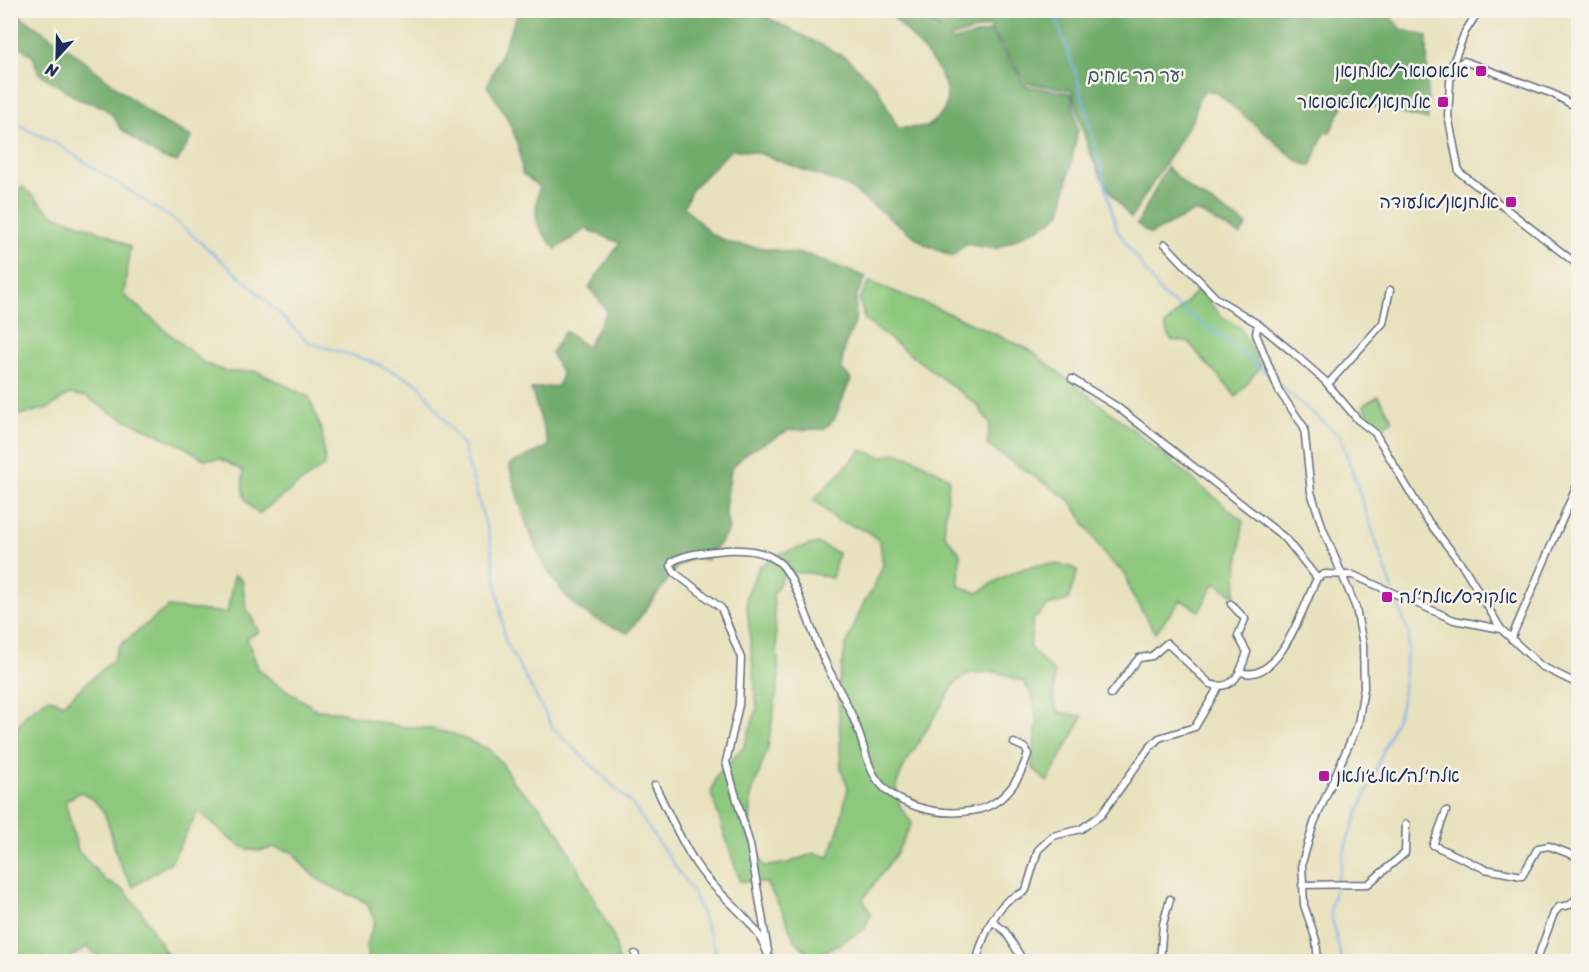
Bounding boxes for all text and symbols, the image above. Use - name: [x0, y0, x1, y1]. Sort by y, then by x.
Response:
- north arrow: [27, 27, 87, 87]
- text: N: [40, 55, 63, 86]
- place label: אלאסואר/אלחנאן: [1335, 55, 1469, 87]
- park label: יער הר אחים: [1087, 60, 1185, 92]
- marker: אלאסואר/אלחנאן: [1474, 64, 1488, 78]
- place label: אלחנאן/אלאסואר: [1297, 86, 1431, 118]
- marker: אלחנאן/אלאסואר: [1436, 95, 1450, 109]
- place label: אלחנאן/אלעודה: [1379, 186, 1499, 218]
- marker: אלחנאן/אלעודה: [1504, 195, 1518, 209]
- place label: אלקודס/אלח׳לה: [1399, 581, 1518, 613]
- marker: אלקודס/אלח׳לה: [1380, 590, 1394, 604]
- place label: אלח׳לה/אלג׳ולאן: [1336, 760, 1460, 792]
- marker: אלח׳לה/אלג׳ולאן: [1317, 769, 1331, 783]

